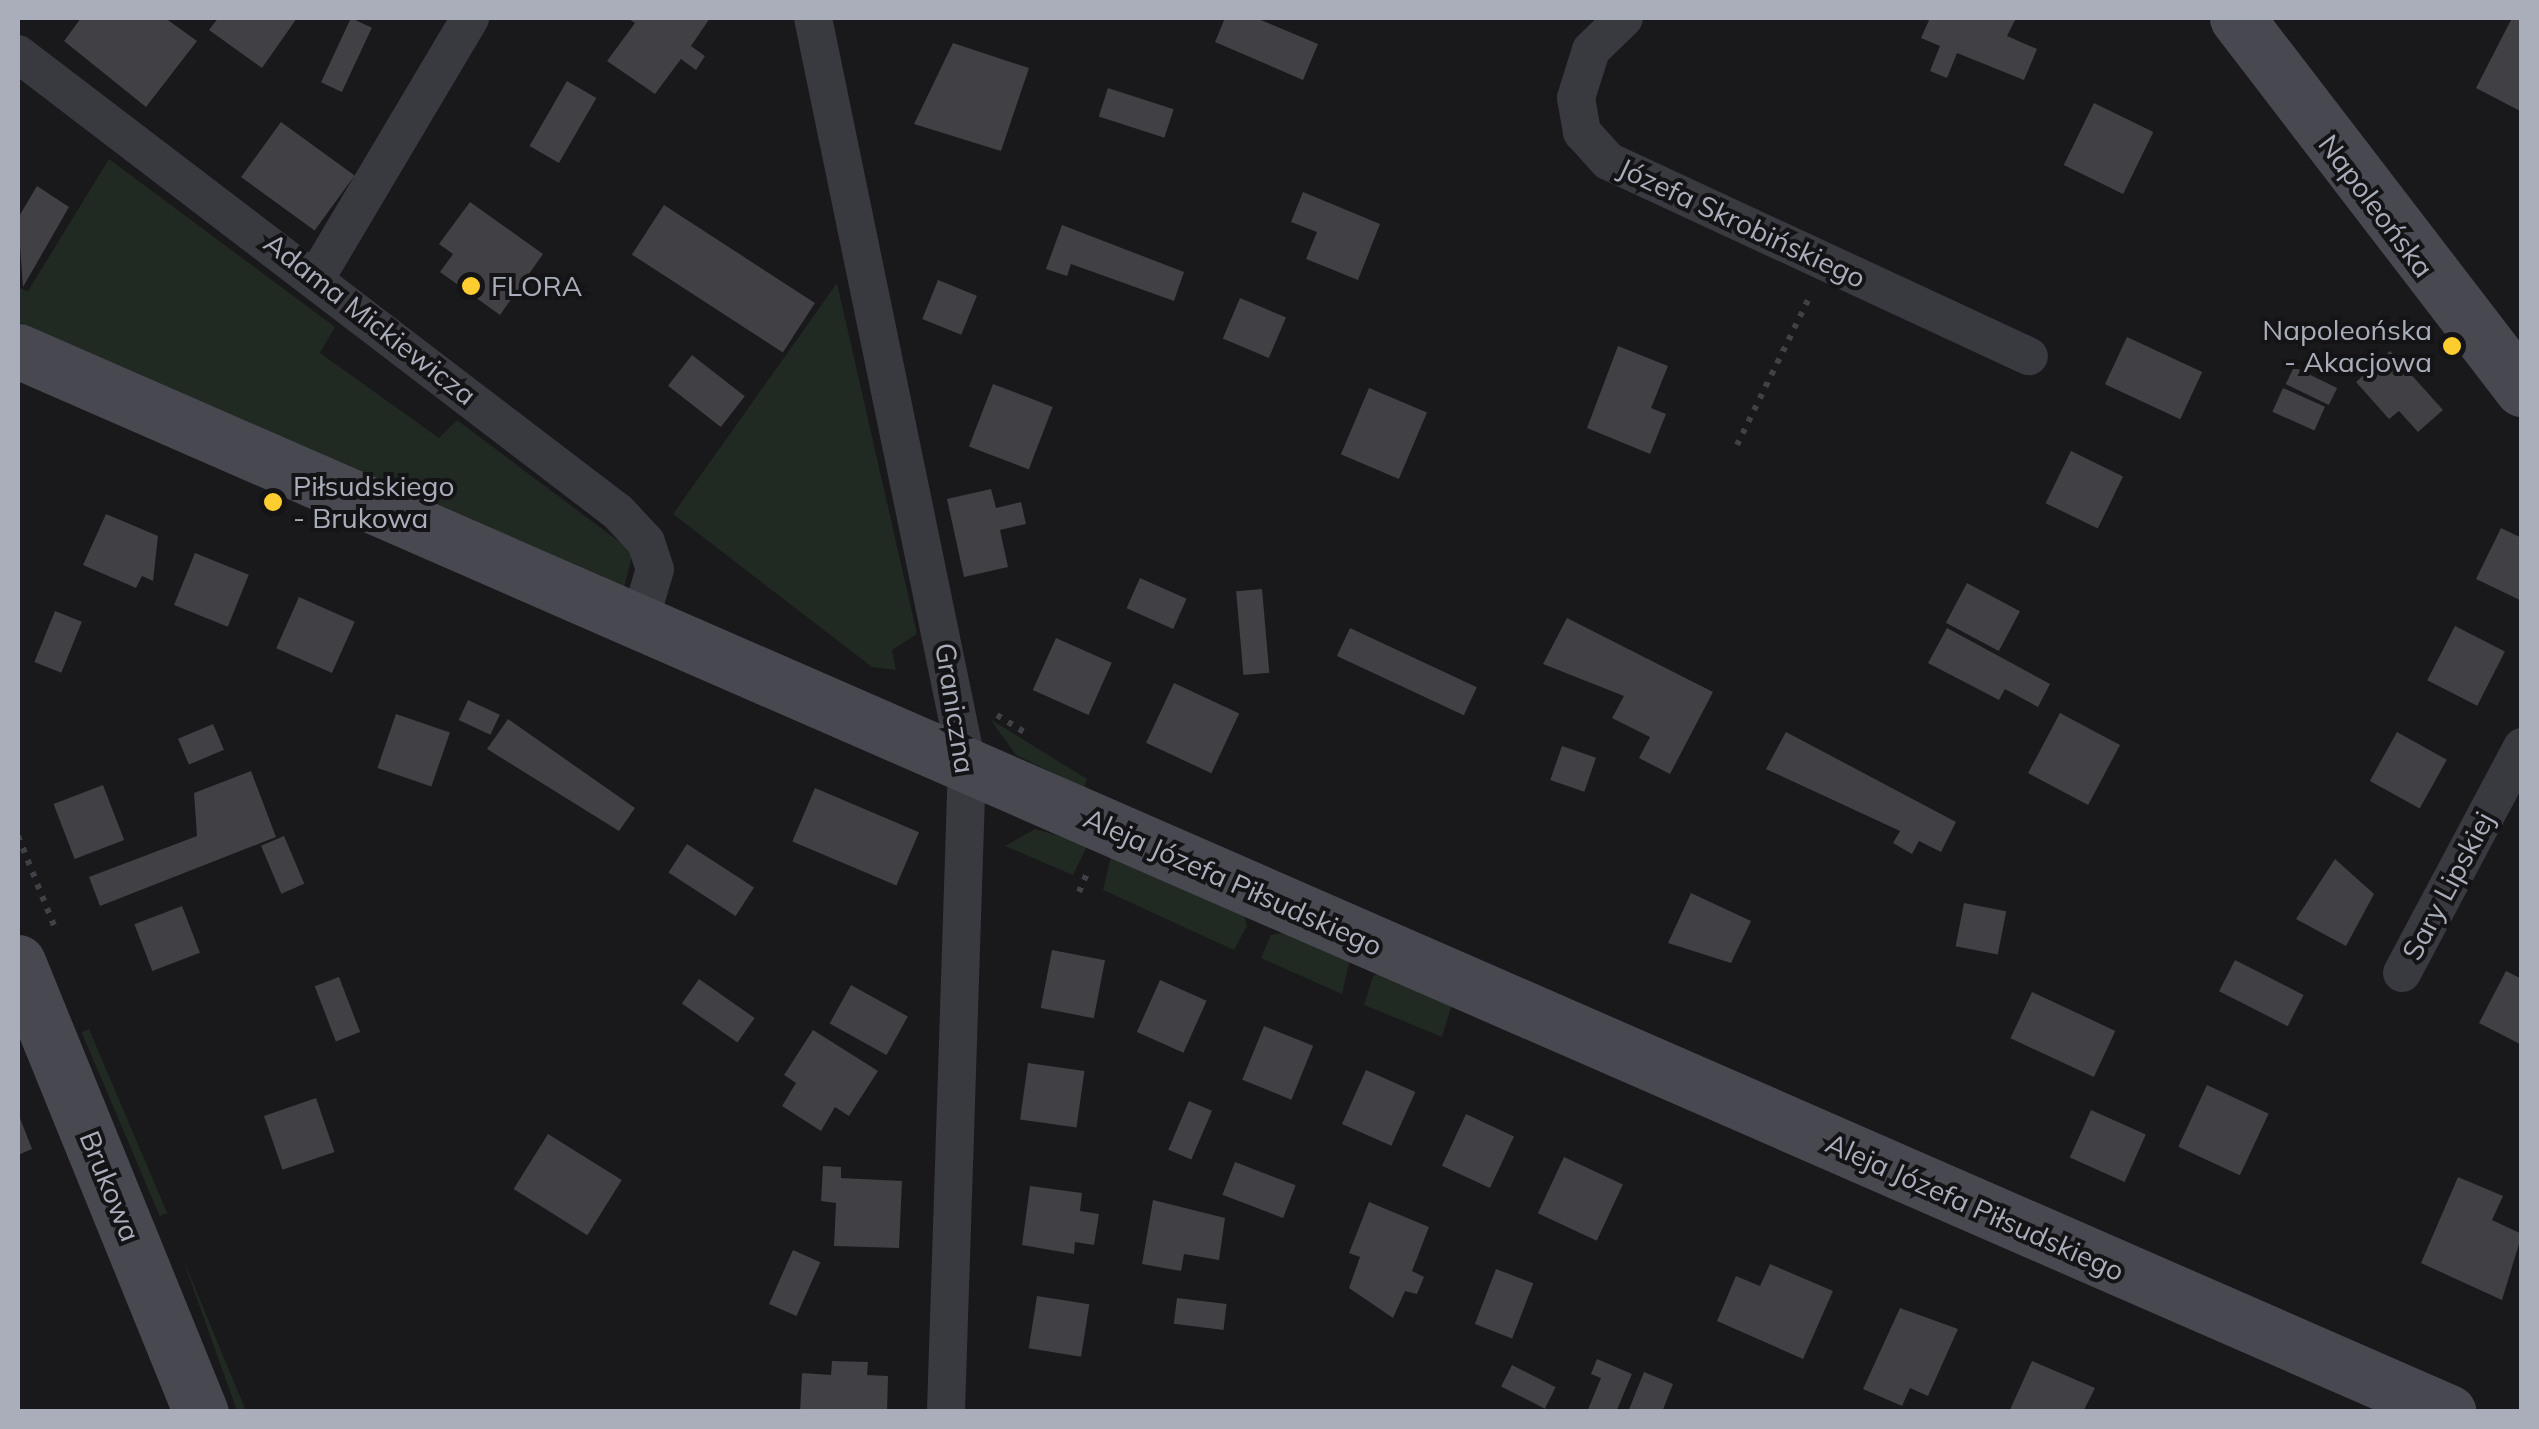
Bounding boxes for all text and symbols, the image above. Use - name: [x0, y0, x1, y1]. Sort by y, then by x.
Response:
- street label: Napoleońska: [2311, 128, 2441, 284]
- street label: Józefa Skrobińskiego: [1613, 151, 1871, 295]
- street label: Adama Mickiewicza: [257, 226, 483, 412]
- place label: FLORA: [491, 269, 582, 303]
- marker: FLORA: [460, 275, 482, 297]
- place label: Napoleońska - Akacjowa: [2262, 313, 2432, 379]
- marker: Napoleońska - Akacjowa: [2441, 335, 2463, 357]
- place label: Piłsudskiego - Brukowa: [293, 469, 454, 535]
- marker: Piłsudskiego - Brukowa: [262, 491, 284, 513]
- street label: Graniczna: [928, 640, 982, 776]
- street label: Aleja Józefa Piłsudskiego: [1079, 801, 1387, 963]
- street label: Sary Lipskiej: [2395, 806, 2501, 966]
- street label: Brukowa: [73, 1126, 147, 1246]
- street label: Aleja Józefa Piłsudskiego: [1821, 1126, 2129, 1288]

